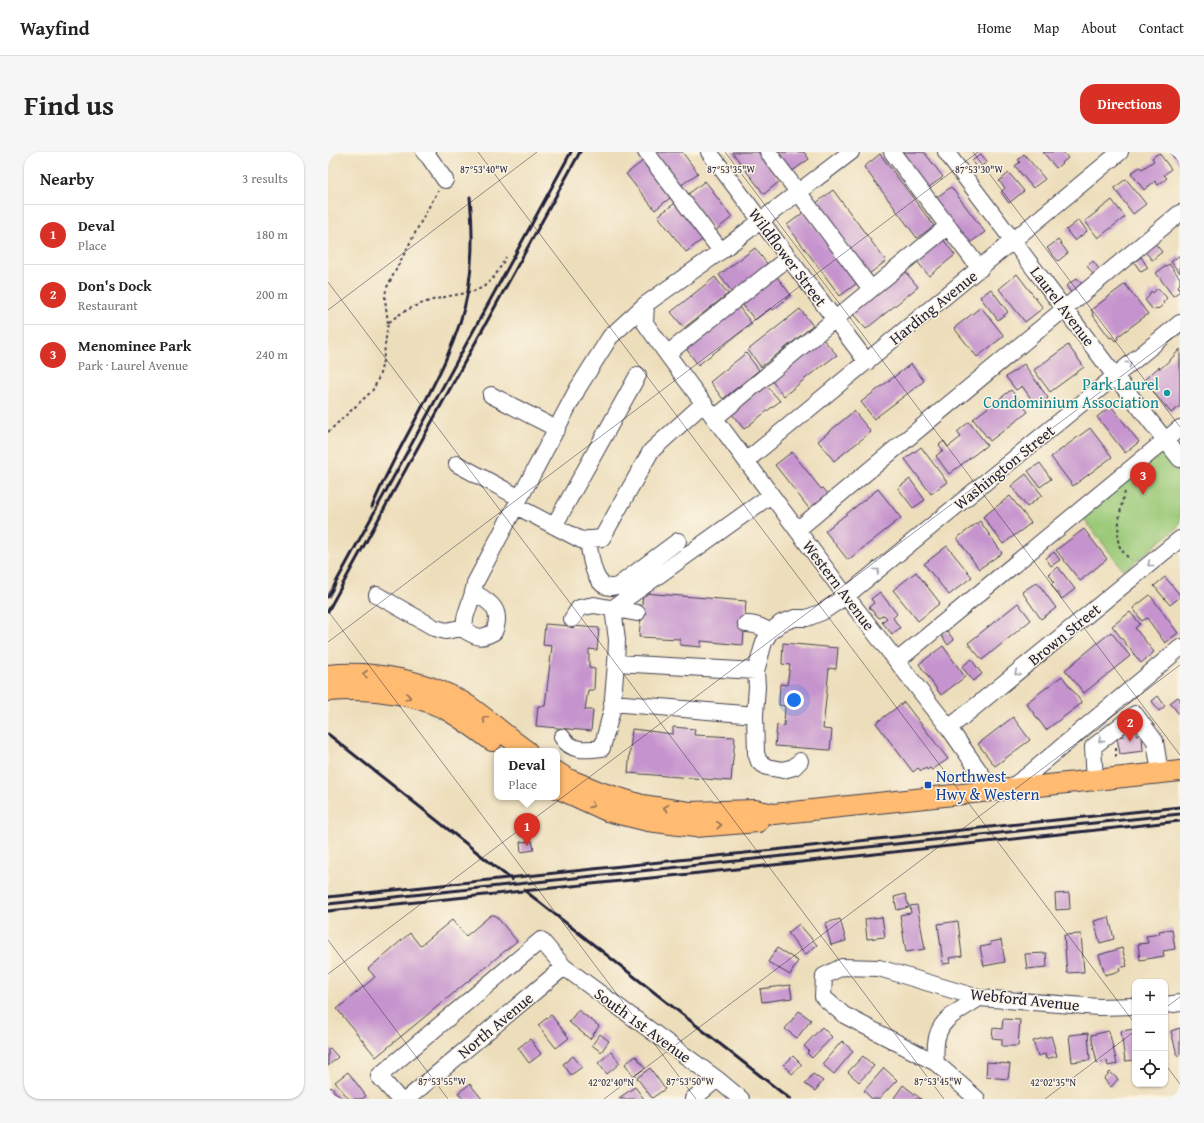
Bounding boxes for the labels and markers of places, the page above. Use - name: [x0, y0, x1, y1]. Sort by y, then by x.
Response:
- place label: Park Laurel Condominium Association: [983, 372, 1160, 414]
- marker: Park Laurel Condominium Association: [1162, 388, 1172, 398]
- pin: 3: [1130, 462, 1156, 495]
- pin: 2: [1117, 709, 1143, 742]
- place label: Northwest Hwy & Western: [936, 764, 1039, 806]
- marker: Northwest Hwy & Western: [923, 780, 933, 790]
- pin: 1: [514, 813, 540, 846]

